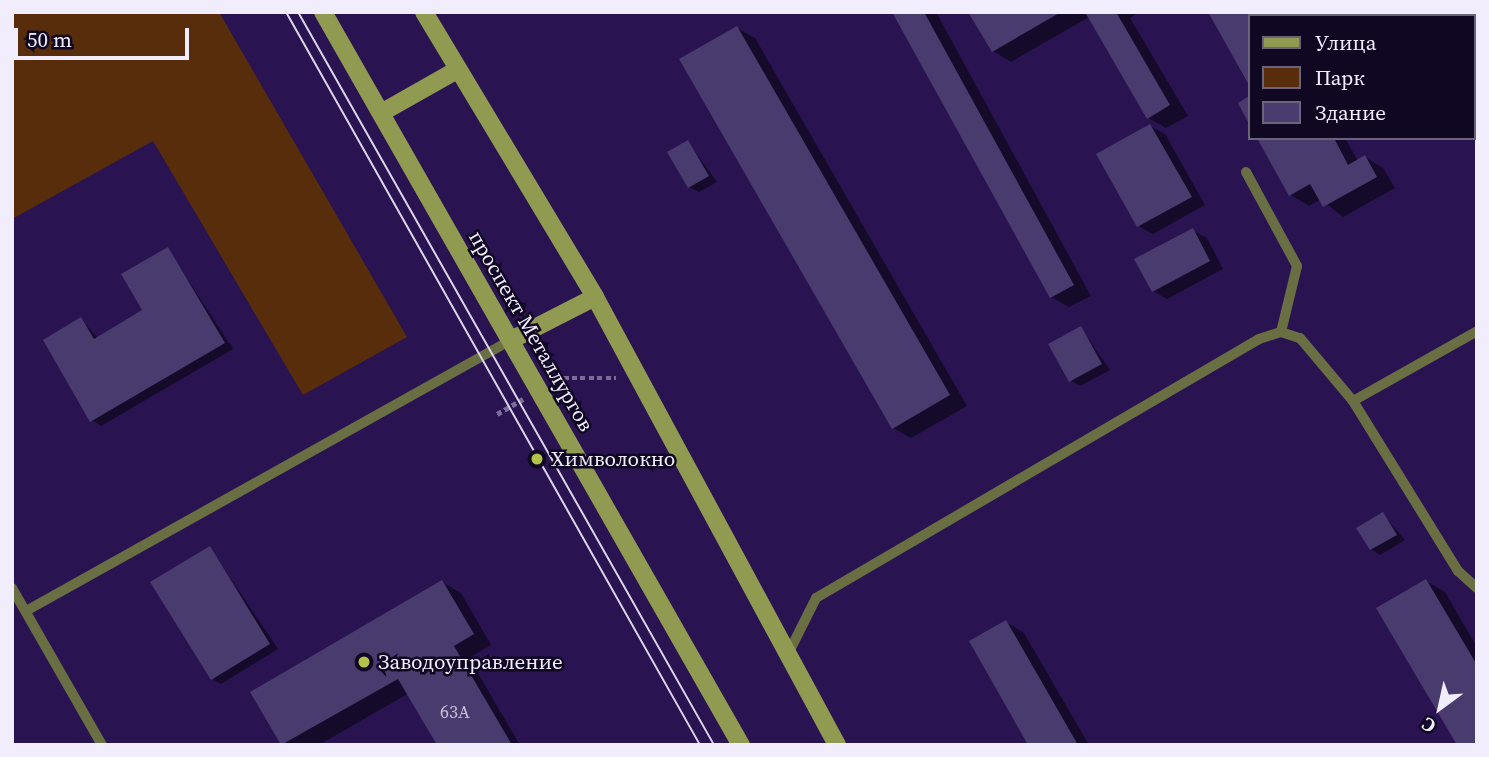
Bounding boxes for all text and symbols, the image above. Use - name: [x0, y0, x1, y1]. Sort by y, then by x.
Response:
- scale bar: [18, 14, 192, 58]
- legend: [1248, 14, 1475, 140]
- text: 50 m: [27, 25, 72, 54]
- text: Улица: [1315, 28, 1376, 57]
- text: Парк: [1315, 63, 1365, 92]
- text: Здание: [1315, 98, 1386, 127]
- street label: проспект Металлургов: [463, 226, 599, 436]
- place label: Химволокно: [551, 446, 675, 472]
- marker: Химволокно: [529, 451, 545, 467]
- place label: Заводоуправление: [378, 649, 563, 675]
- marker: Заводоуправление: [356, 654, 372, 670]
- north arrow: [1405, 673, 1475, 743]
- house number: 63А: [440, 701, 470, 723]
- text: С: [1417, 711, 1441, 740]

